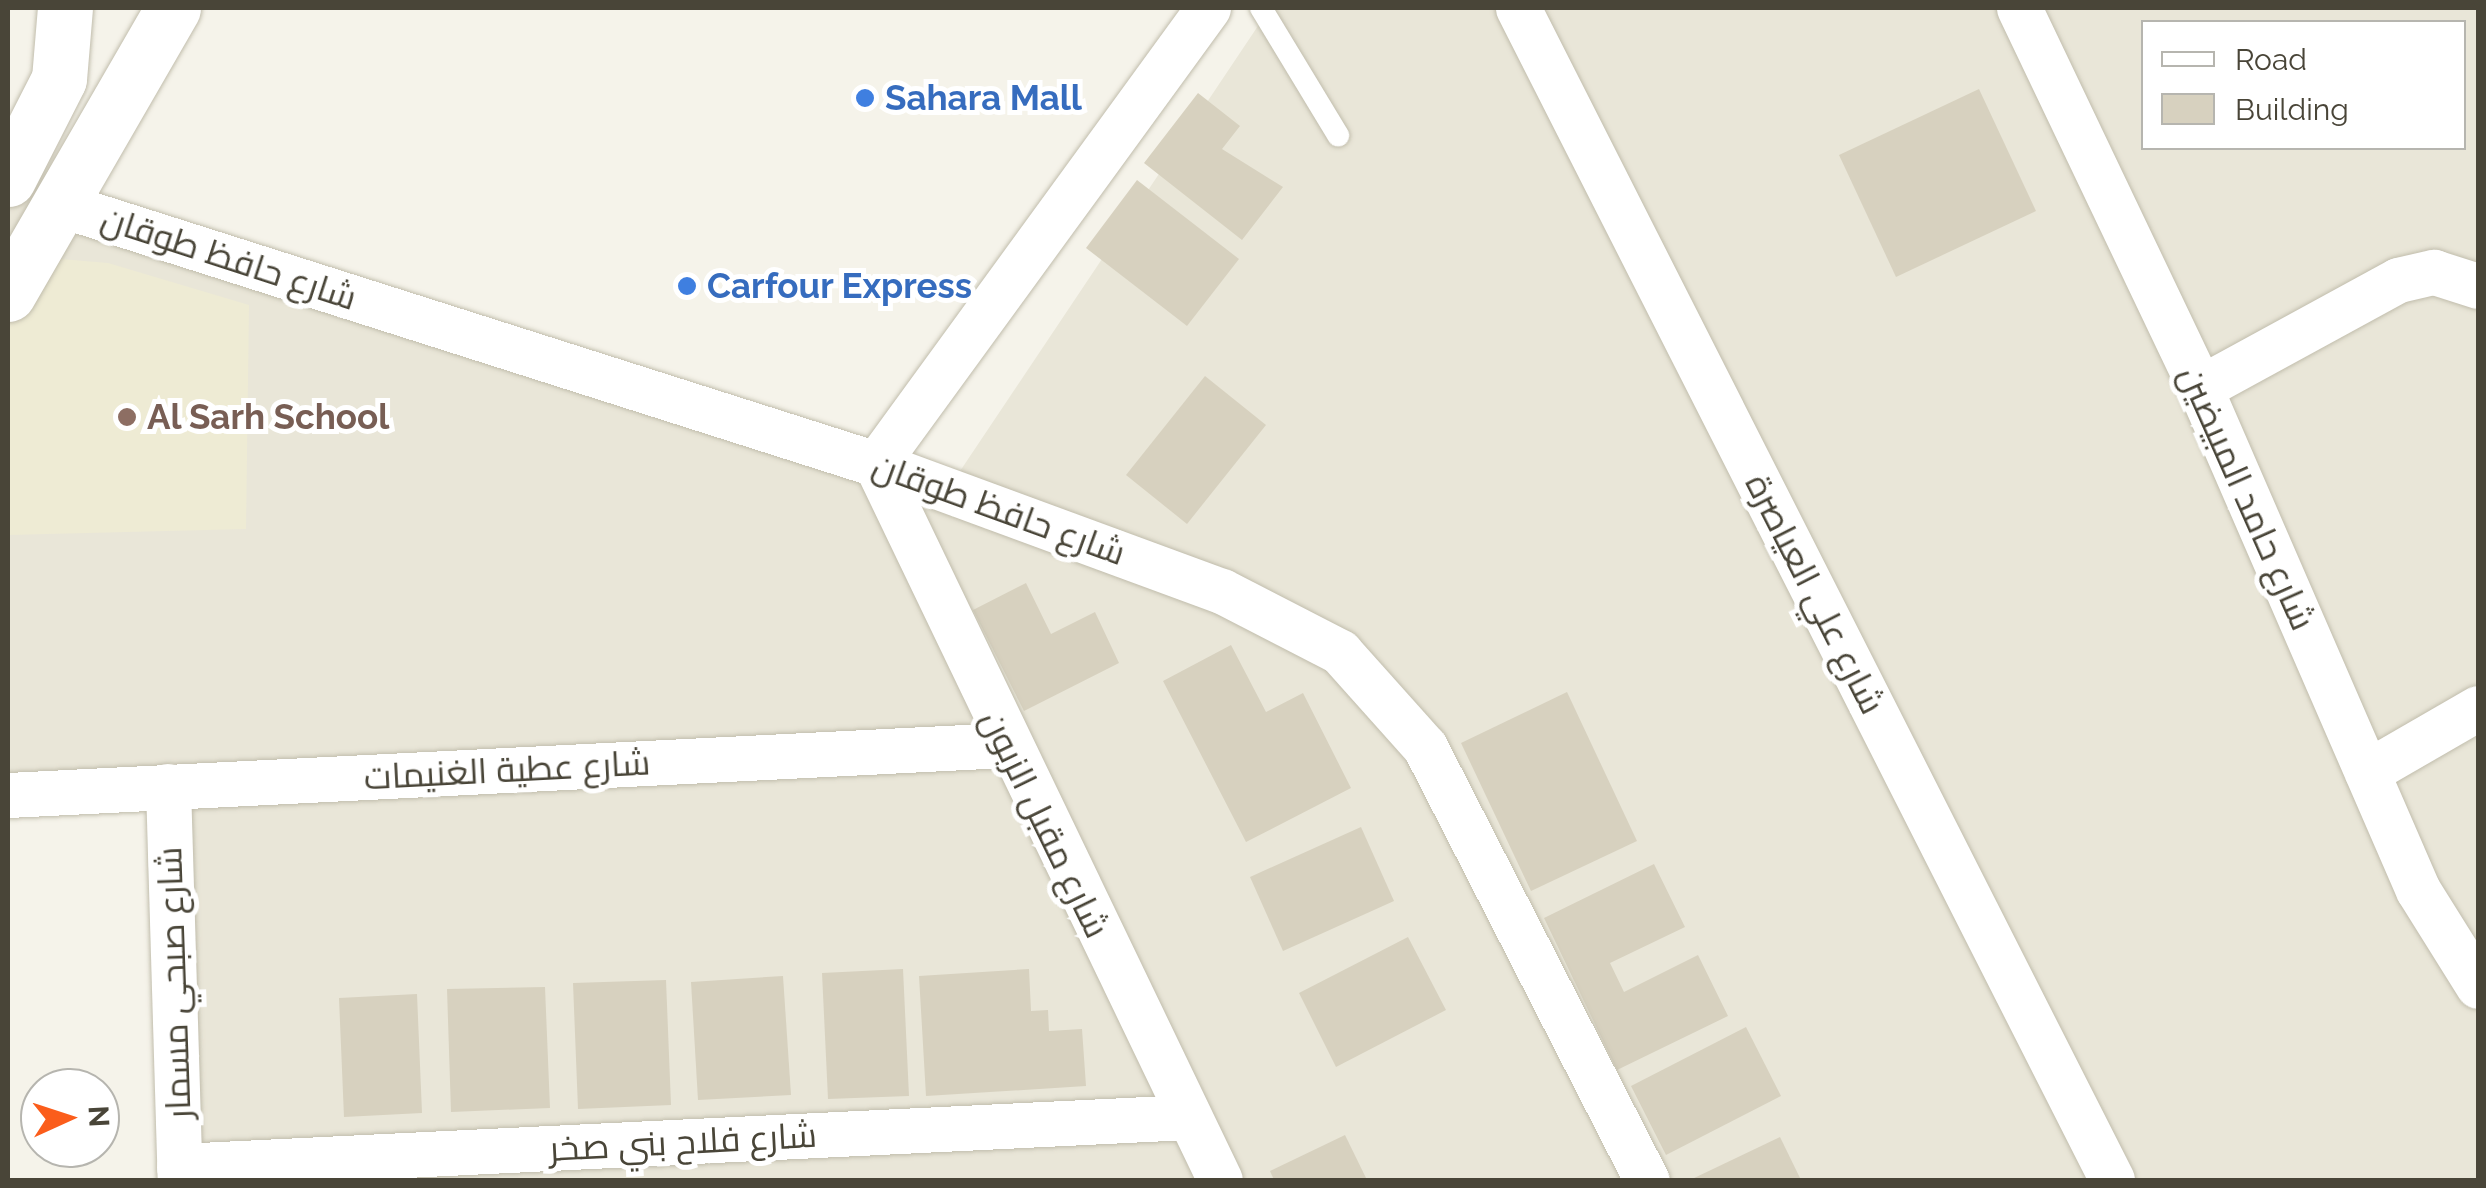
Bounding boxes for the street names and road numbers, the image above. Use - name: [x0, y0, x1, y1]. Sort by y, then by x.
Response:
- street label: شارع حافظ طوقان: [96, 197, 362, 319]
- street label: شارع حامد المبيضين: [2170, 360, 2324, 636]
- street label: شارع حافظ طوقان: [867, 444, 1131, 574]
- street label: شارع علي العياصرة: [1736, 467, 1894, 721]
- street label: شارع مقبل الزبون: [972, 703, 1118, 945]
- street label: شارع عطية الغنيمات: [363, 742, 651, 798]
- street label: شارع صبحي مسمار: [148, 846, 200, 1120]
- street label: شارع فلاح بني صخر: [548, 1114, 818, 1170]

